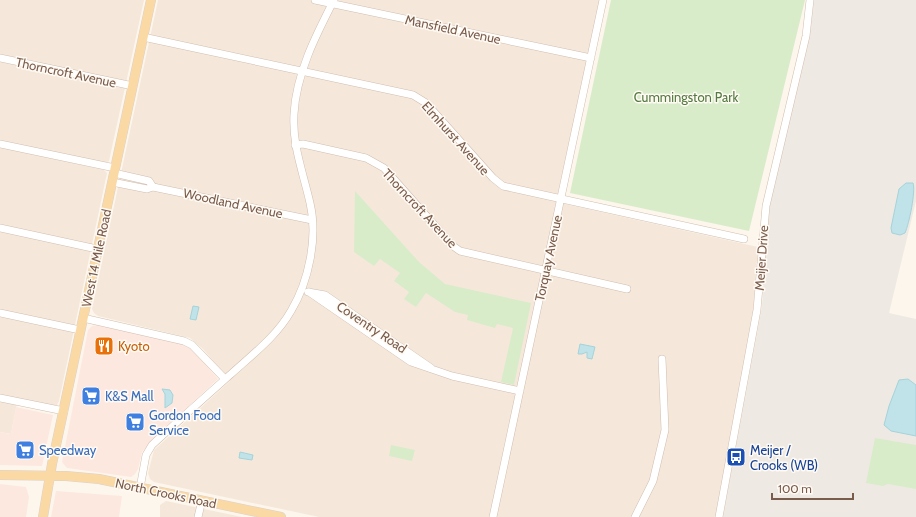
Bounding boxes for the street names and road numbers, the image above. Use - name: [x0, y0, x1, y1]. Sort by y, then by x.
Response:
- street label: Mansfield Avenue: [404, 11, 503, 47]
- street label: Thorncroft Avenue: [14, 54, 118, 91]
- street label: Elmhurst Avenue: [419, 98, 493, 178]
- street label: Thorncroft Avenue: [379, 165, 461, 251]
- street label: Woodland Avenue: [182, 185, 285, 221]
- street label: West 14 Mile Road: [78, 208, 114, 308]
- street label: Torquay Avenue: [531, 213, 565, 303]
- street label: Meijer Drive: [751, 224, 772, 291]
- street label: Coventry Road: [334, 298, 410, 356]
- street label: North Crooks Road: [114, 474, 218, 512]

